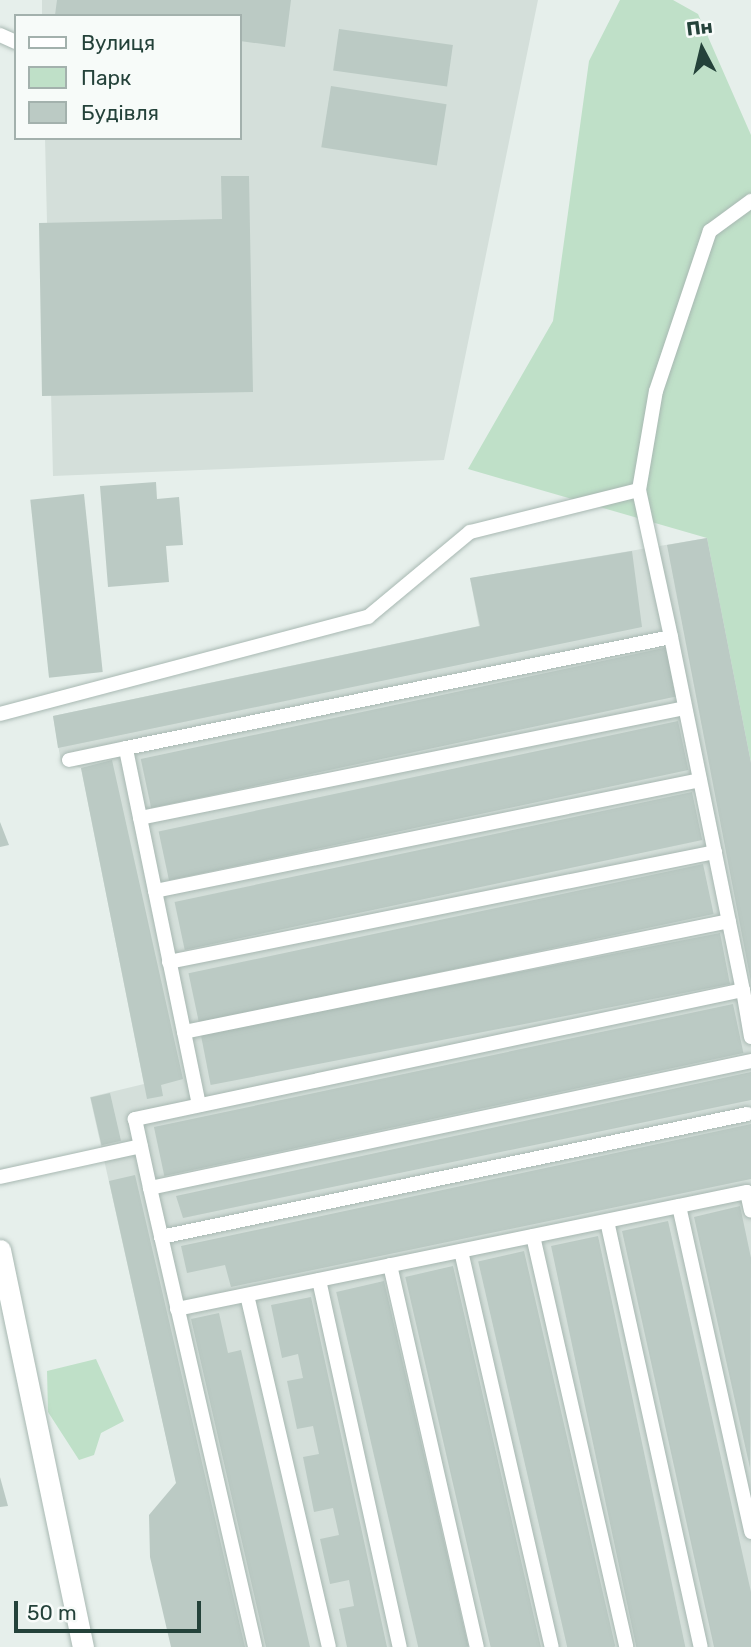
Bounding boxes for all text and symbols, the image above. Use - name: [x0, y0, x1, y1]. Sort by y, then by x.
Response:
- legend: [14, 14, 242, 140]
- north arrow: [667, 14, 737, 84]
- text: Пн: [685, 15, 714, 41]
- text: Вулиця: [81, 30, 155, 55]
- text: Парк: [81, 65, 131, 90]
- text: Будівля: [81, 100, 159, 125]
- scale bar: [18, 1588, 205, 1632]
- text: 50 m: [27, 1600, 77, 1625]

